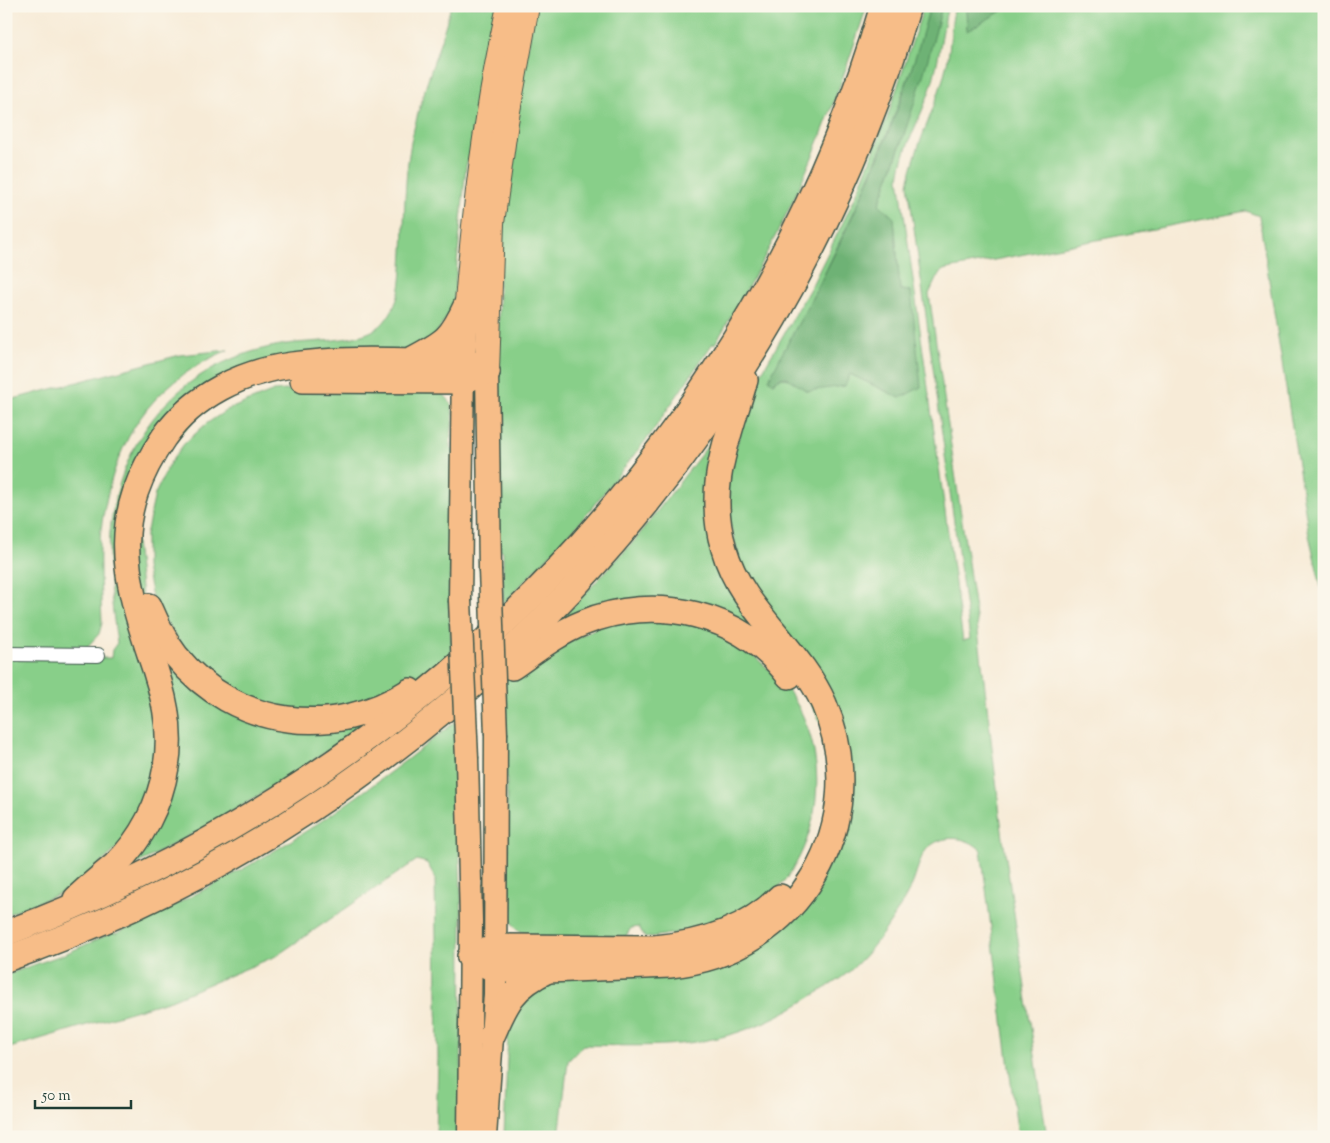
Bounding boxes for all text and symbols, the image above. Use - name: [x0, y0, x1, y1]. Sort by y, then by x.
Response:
- scale bar: [35, 1078, 131, 1110]
- text: 50 m: [41, 1086, 71, 1107]

